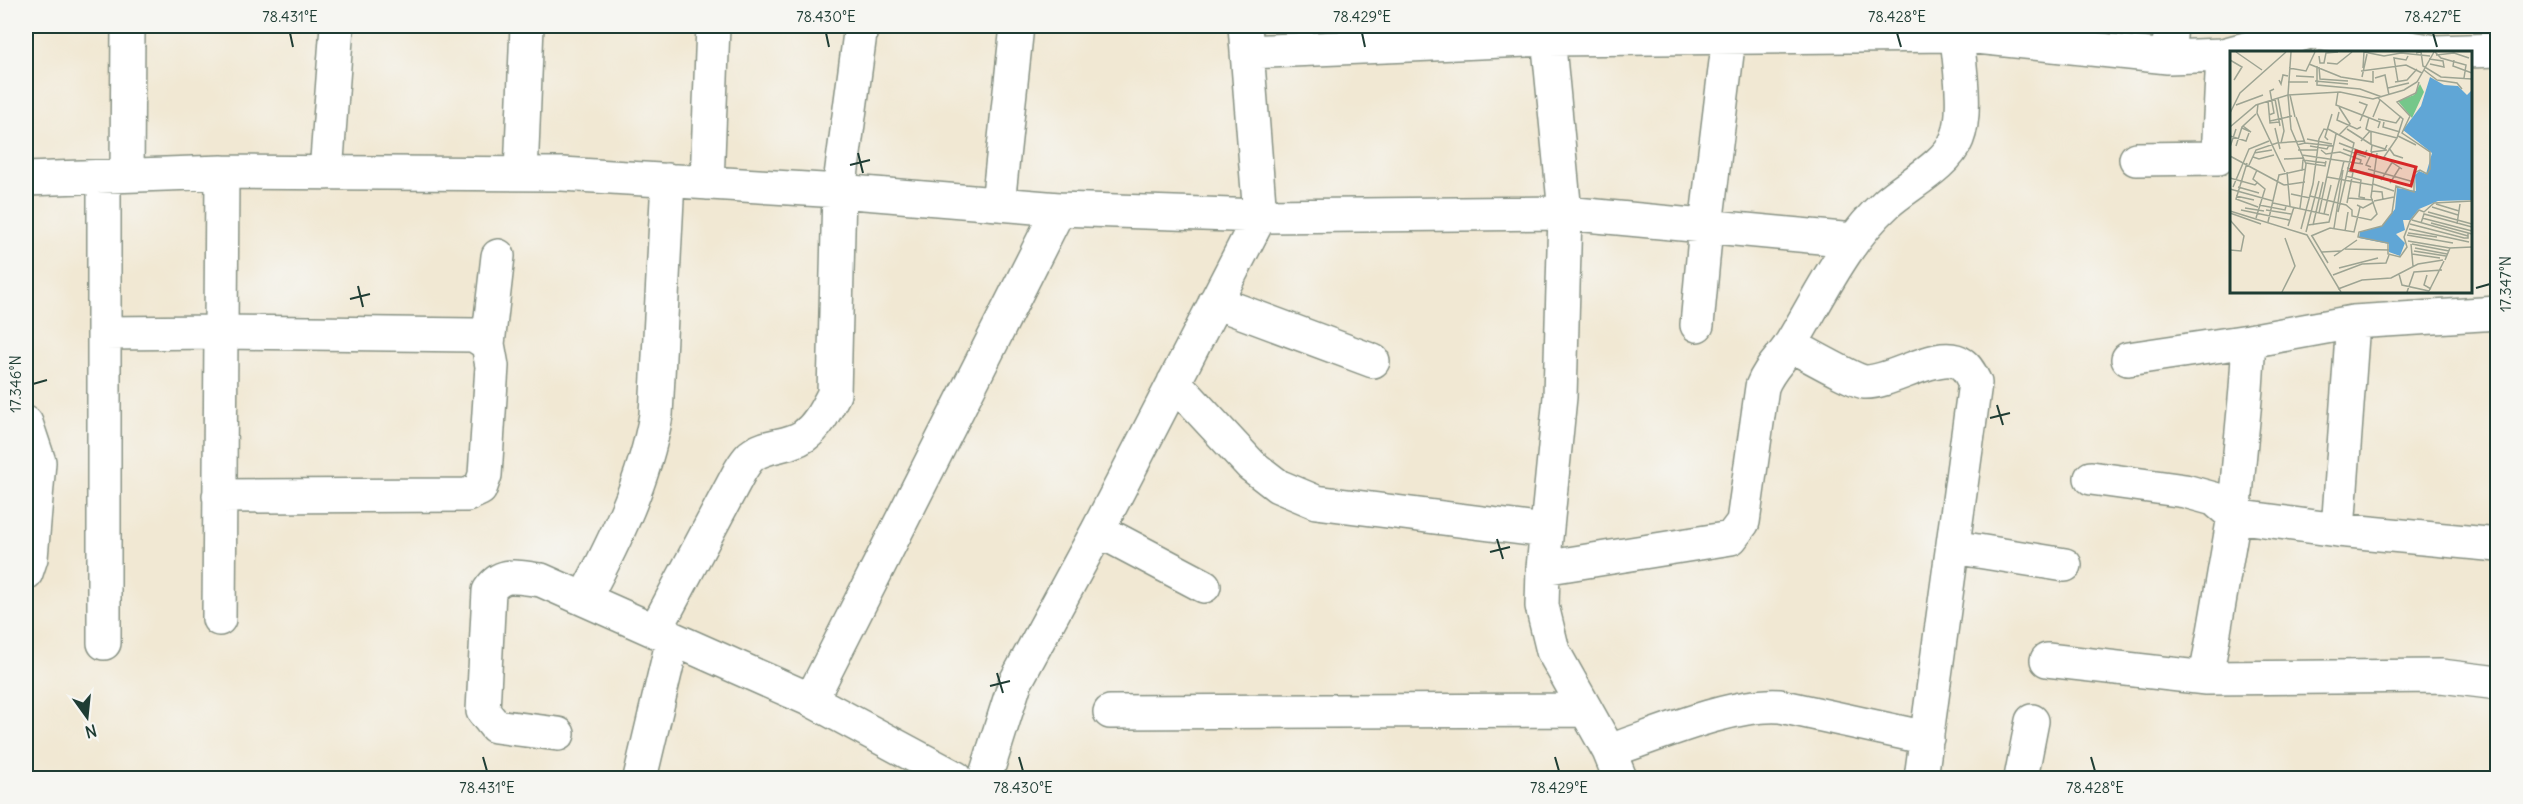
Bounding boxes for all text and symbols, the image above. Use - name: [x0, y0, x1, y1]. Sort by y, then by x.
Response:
- text: 78.431°E: [262, 7, 318, 26]
- text: 78.430°E: [796, 7, 856, 26]
- text: 78.429°E: [1333, 7, 1391, 26]
- text: 78.428°E: [1868, 7, 1926, 26]
- text: 78.427°E: [2405, 7, 2462, 26]
- inset map: [2230, 51, 2472, 292]
- text: 17.347°N: [2496, 256, 2515, 312]
- text: 17.346°N: [6, 355, 25, 413]
- north arrow: [57, 687, 117, 747]
- text: N: [83, 720, 99, 743]
- text: 78.431°E: [459, 778, 515, 797]
- text: 78.430°E: [993, 778, 1053, 797]
- text: 78.429°E: [1530, 778, 1588, 797]
- text: 78.428°E: [2066, 778, 2124, 797]

